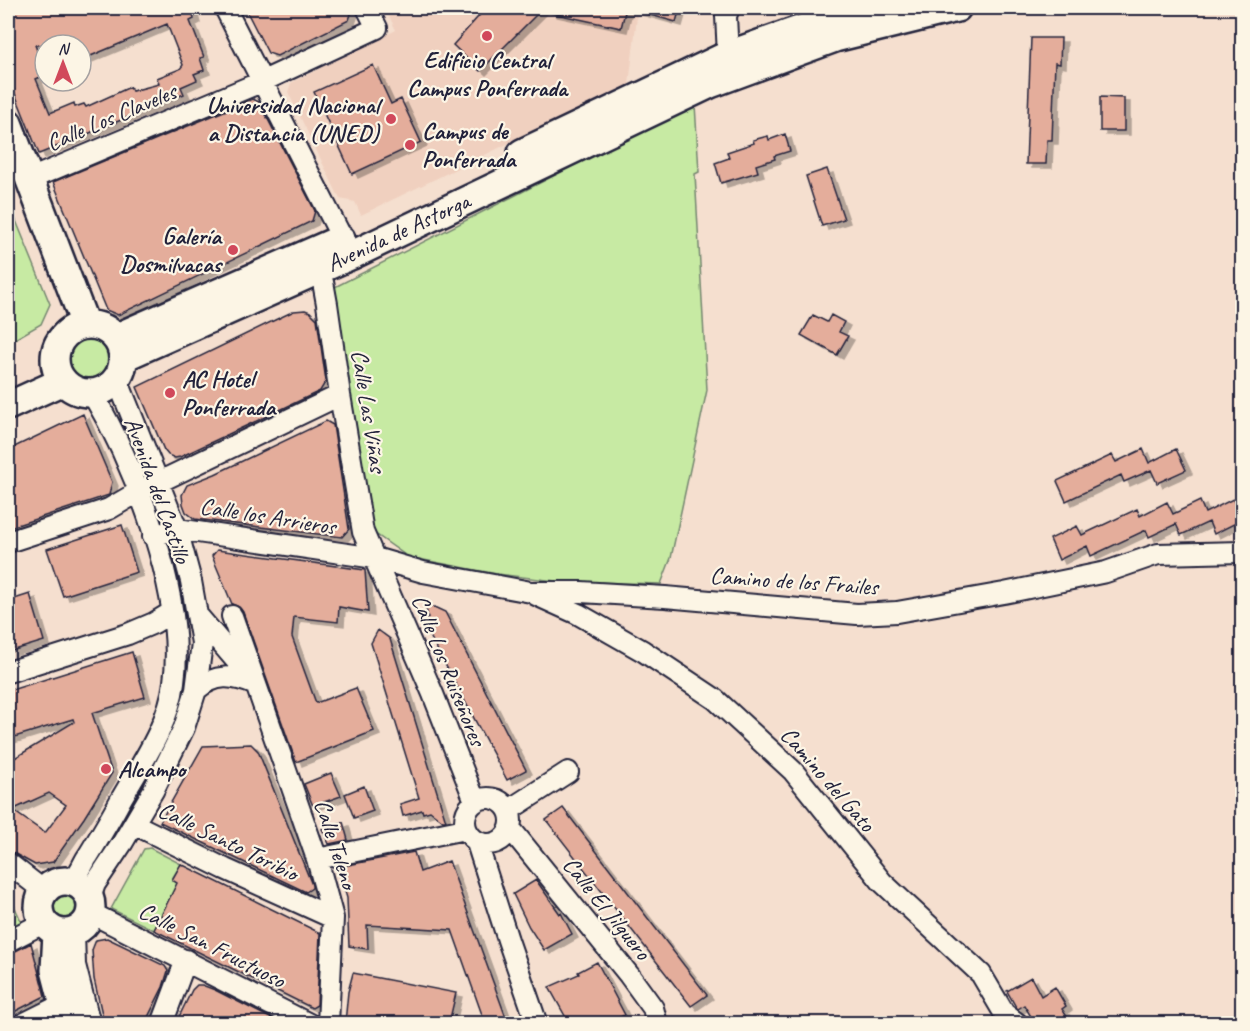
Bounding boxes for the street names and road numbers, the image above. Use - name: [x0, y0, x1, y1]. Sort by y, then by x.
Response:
- street label: Calle Los Claveles: [42, 75, 183, 158]
- street label: Avenida de Astorga: [322, 185, 476, 278]
- street label: Calle Las Viñas: [345, 348, 394, 477]
- street label: Avenida del Castillo: [118, 413, 199, 569]
- street label: Calle los Arrieros: [198, 490, 340, 542]
- street label: Camino de los Frailes: [709, 560, 881, 602]
- street label: Calle Los Ruiseñores: [405, 590, 494, 752]
- street label: Camino del Gato: [774, 720, 883, 839]
- street label: Calle Santo Toribio: [153, 794, 305, 889]
- street label: Calle Teleno: [307, 795, 365, 895]
- street label: Calle El Jilguero: [556, 850, 659, 967]
- street label: Calle San Fructuoso: [134, 895, 292, 995]

